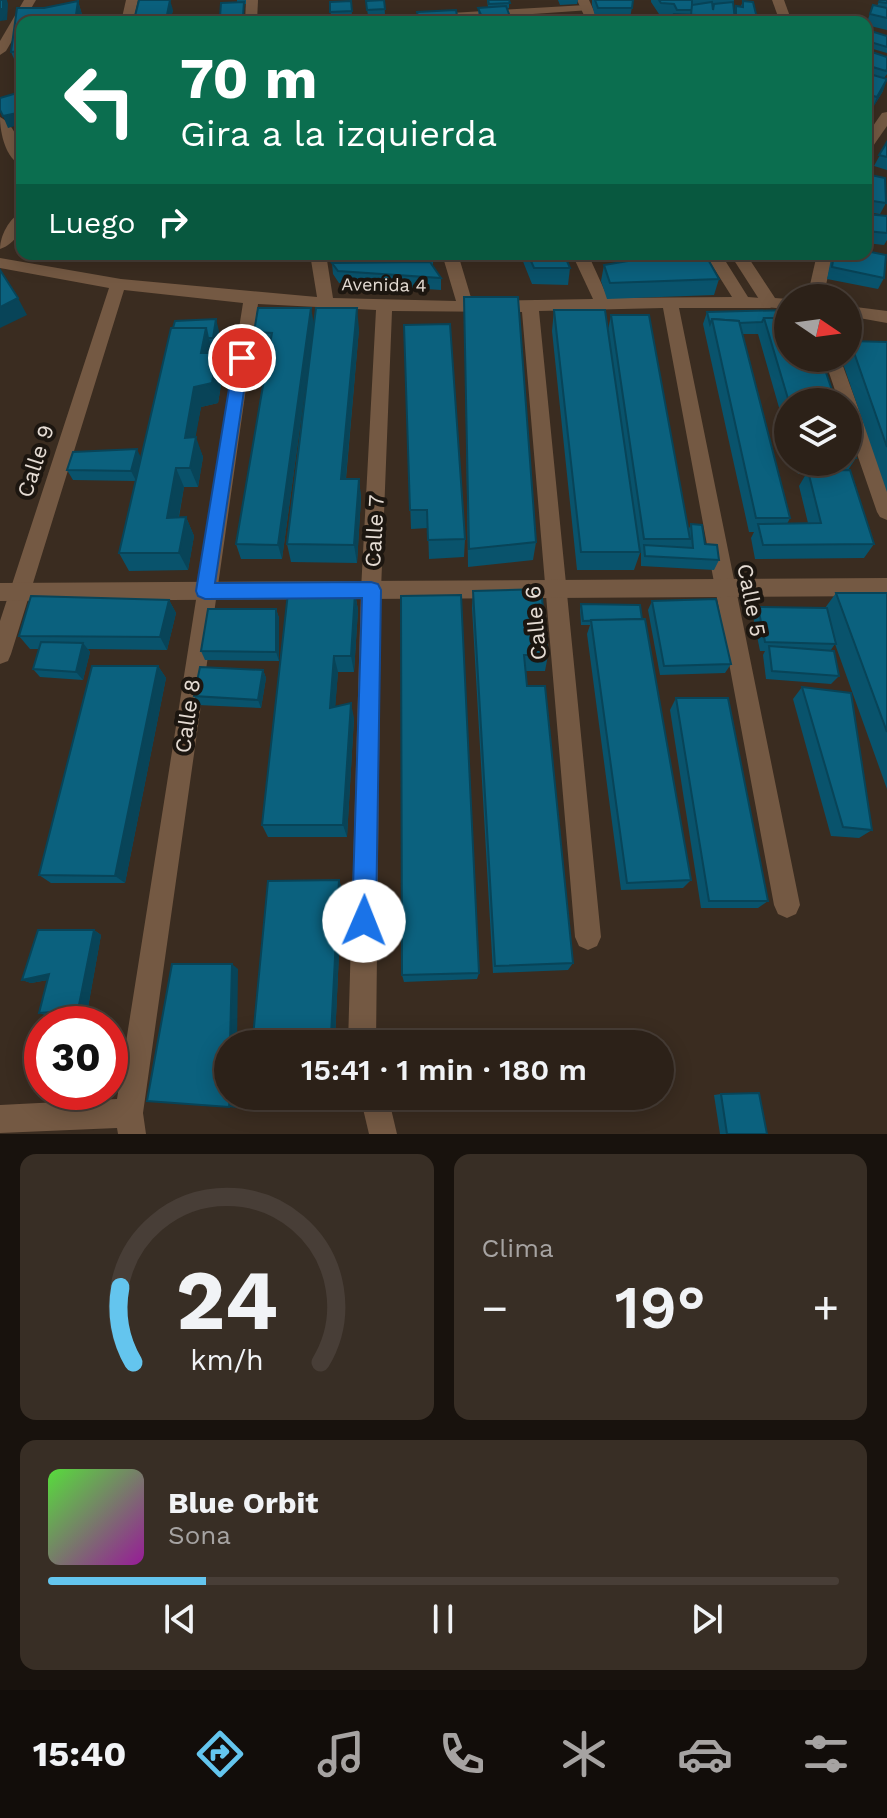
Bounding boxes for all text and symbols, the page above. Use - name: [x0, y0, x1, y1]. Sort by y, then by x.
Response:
- text: 70 m: [180, 46, 317, 112]
- icon: left: [48, 48, 152, 152]
- text: Gira a la izquierda: [180, 113, 497, 155]
- icon: right: [151, 200, 195, 244]
- text: Luego: [48, 205, 135, 240]
- street label: Avenida 4: [341, 273, 427, 296]
- north arrow: [774, 284, 862, 372]
- map controls: [774, 284, 862, 476]
- pin: [208, 324, 276, 392]
- icon: arrive: [220, 336, 264, 380]
- button: layers: [774, 388, 862, 476]
- street label: Calle 9: [12, 422, 59, 501]
- street label: Calle 7: [360, 494, 389, 568]
- street label: Calle 5: [732, 561, 771, 639]
- street label: Calle 6: [520, 585, 551, 661]
- street label: Calle 8: [170, 677, 205, 755]
- position arrow: [322, 879, 406, 963]
- speed limit sign: 30: [24, 1006, 128, 1110]
- text: 15:41 · 1 min · 180 m: [301, 1052, 587, 1087]
- text: Clima: [482, 1233, 554, 1263]
- text: 24: [176, 1252, 278, 1349]
- text: 19°: [615, 1272, 706, 1343]
- text: −: [482, 1282, 508, 1334]
- text: +: [812, 1282, 839, 1334]
- text: km/h: [190, 1343, 264, 1377]
- text: Blue Orbit: [168, 1485, 318, 1520]
- text: Sona: [168, 1520, 231, 1550]
- icon: previous: [158, 1597, 202, 1641]
- icon: pause: [421, 1597, 465, 1641]
- icon: next: [685, 1597, 729, 1641]
- icon: directions: [192, 1726, 248, 1782]
- icon: music: [313, 1726, 369, 1782]
- icon: phone: [434, 1726, 490, 1782]
- icon: climate: [556, 1726, 612, 1782]
- icon: car: [677, 1726, 733, 1782]
- icon: filters: [798, 1726, 854, 1782]
- text: 15:40: [33, 1733, 126, 1775]

